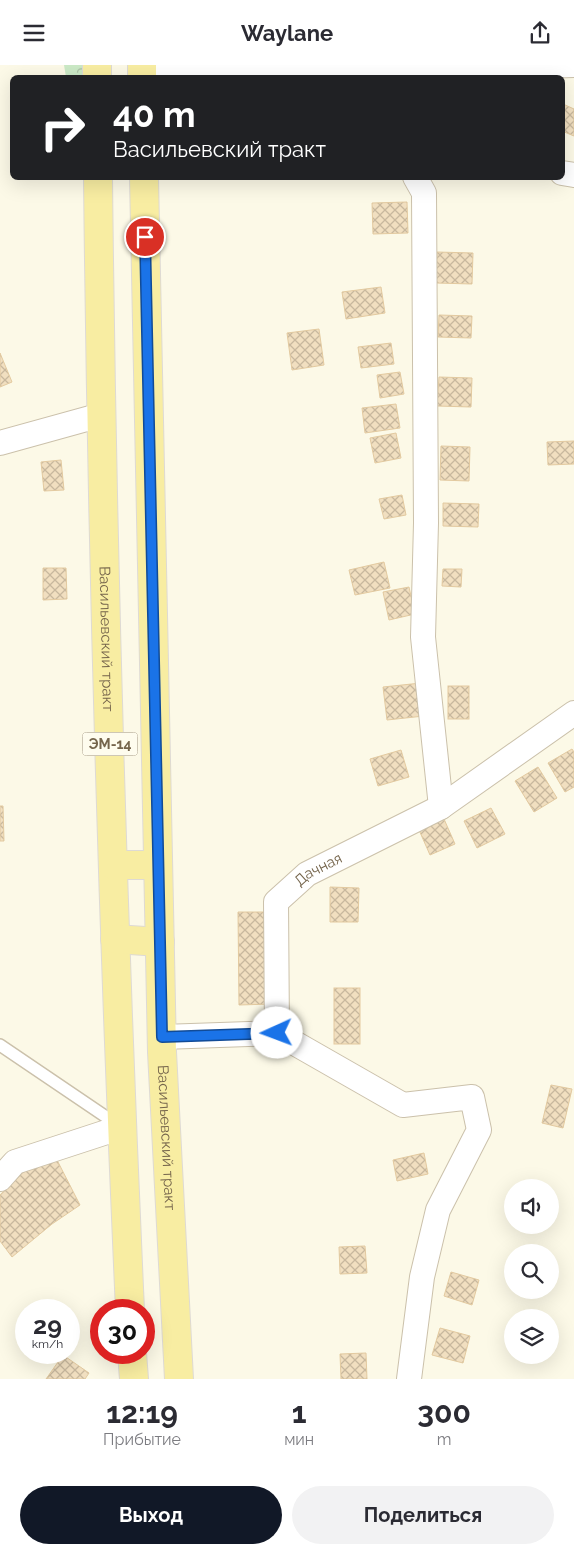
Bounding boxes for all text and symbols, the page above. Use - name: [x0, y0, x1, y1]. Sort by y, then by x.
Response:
- icon: menu: [20, 19, 48, 47]
- icon: share: [526, 19, 554, 47]
- text: Waylane: [241, 20, 333, 46]
- text: 40 m: [113, 94, 195, 135]
- icon: right: [30, 95, 95, 160]
- text: Васильевский тракт: [113, 136, 326, 162]
- pin: [124, 216, 166, 258]
- icon: arrive: [131, 223, 159, 251]
- street label: Васильевский тракт: [96, 566, 117, 712]
- road number: ЭМ-14: [82, 733, 138, 756]
- street label: Дачная: [291, 849, 345, 890]
- position arrow: [250, 1006, 302, 1058]
- street label: Васильевский тракт: [154, 1065, 179, 1211]
- map controls: [504, 1179, 559, 1364]
- button: sound: [504, 1179, 559, 1234]
- button: search: [504, 1244, 559, 1299]
- speed limit sign: 30: [90, 1299, 155, 1364]
- button: layers: [504, 1309, 559, 1364]
- text: 29: [33, 1310, 62, 1340]
- text: km/h: [32, 1337, 63, 1351]
- text: 12:19: [106, 1395, 178, 1430]
- text: 1: [292, 1395, 307, 1430]
- text: 300: [417, 1395, 471, 1430]
- text: Прибытие: [103, 1430, 181, 1449]
- text: мин: [284, 1430, 314, 1449]
- text: m: [437, 1430, 451, 1449]
- button: Выход: [20, 1486, 282, 1544]
- button: Поделиться: [292, 1486, 554, 1544]

